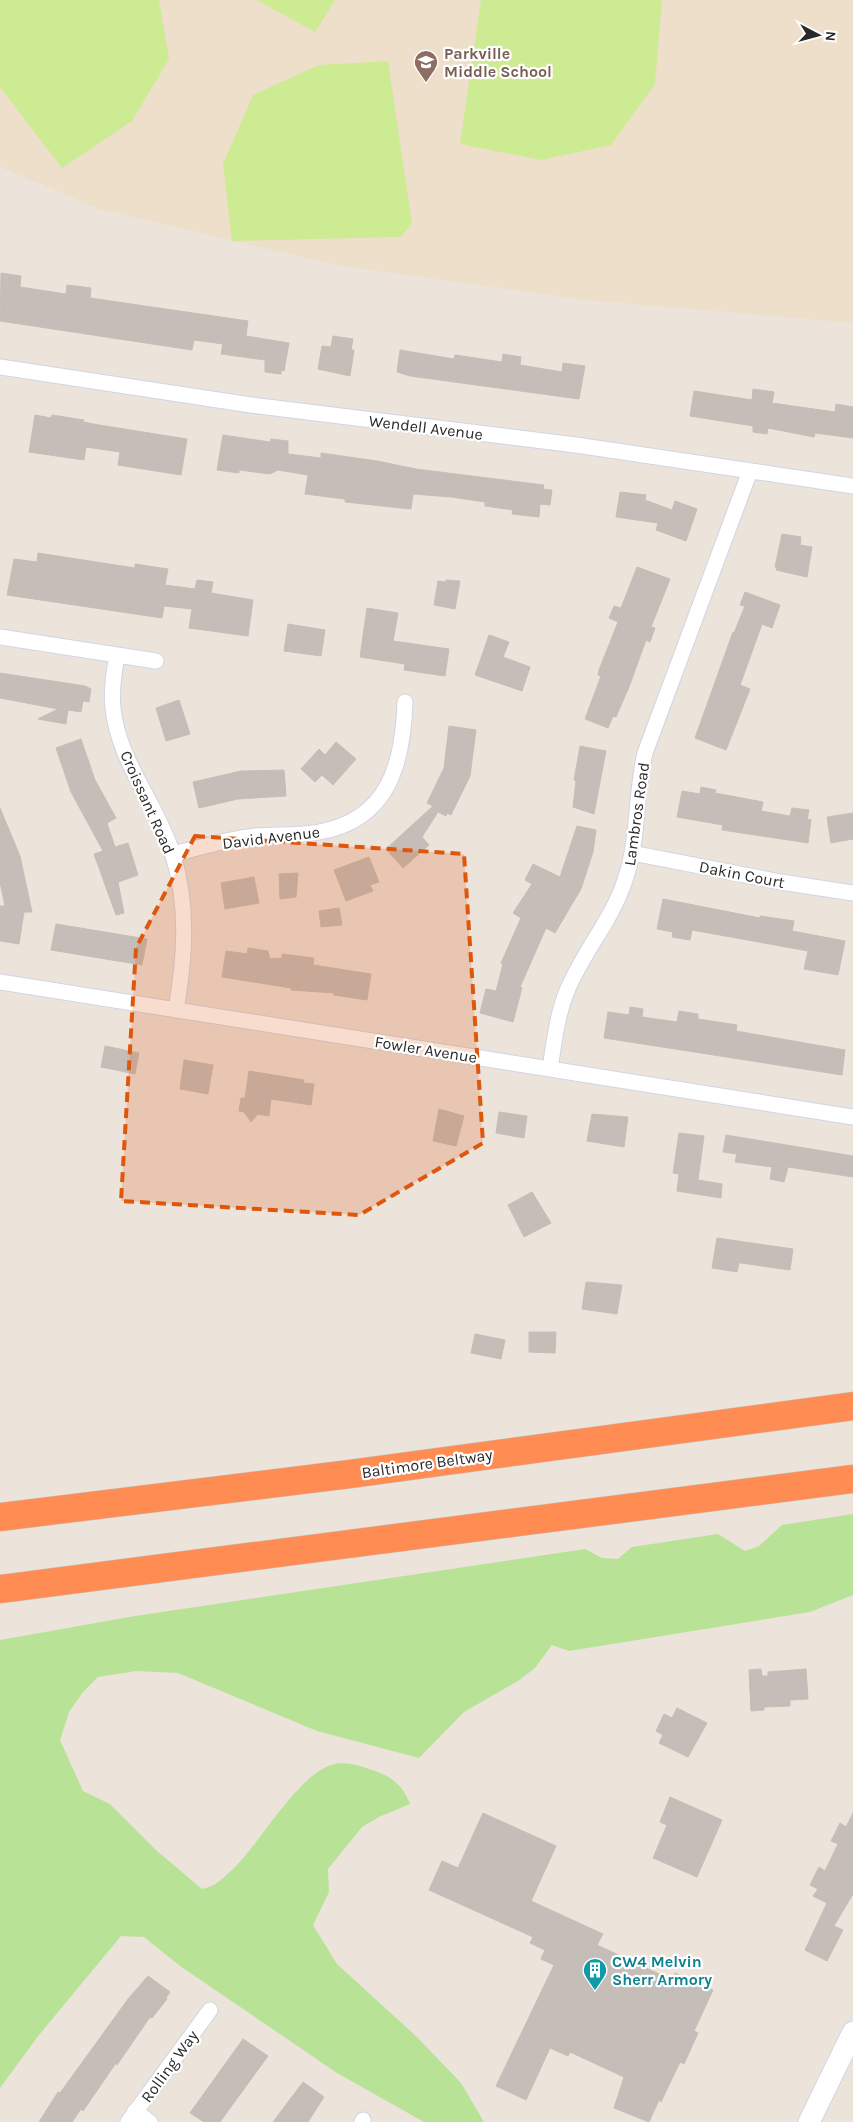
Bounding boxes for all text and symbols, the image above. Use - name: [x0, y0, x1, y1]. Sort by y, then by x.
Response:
- north arrow: [793, 10, 843, 60]
- text: N: [821, 30, 839, 42]
- place label: Parkville Middle School: [444, 44, 552, 81]
- school or university icon: Parkville Middle School: [413, 49, 439, 83]
- street label: Wendell Avenue: [368, 411, 484, 444]
- street label: Croissant Road: [116, 748, 179, 857]
- street label: Lambros Road: [620, 761, 653, 867]
- street label: David Avenue: [221, 822, 321, 853]
- street label: Dakin Court: [698, 857, 786, 892]
- street label: Fowler Avenue: [373, 1032, 478, 1067]
- street label: Baltimore Beltway: [360, 1445, 494, 1482]
- place label: CW4 Melvin Sherr Armory: [612, 1952, 712, 1989]
- building icon: CW4 Melvin Sherr Armory: [582, 1957, 608, 1991]
- street label: Rolling Way: [137, 2026, 202, 2106]

